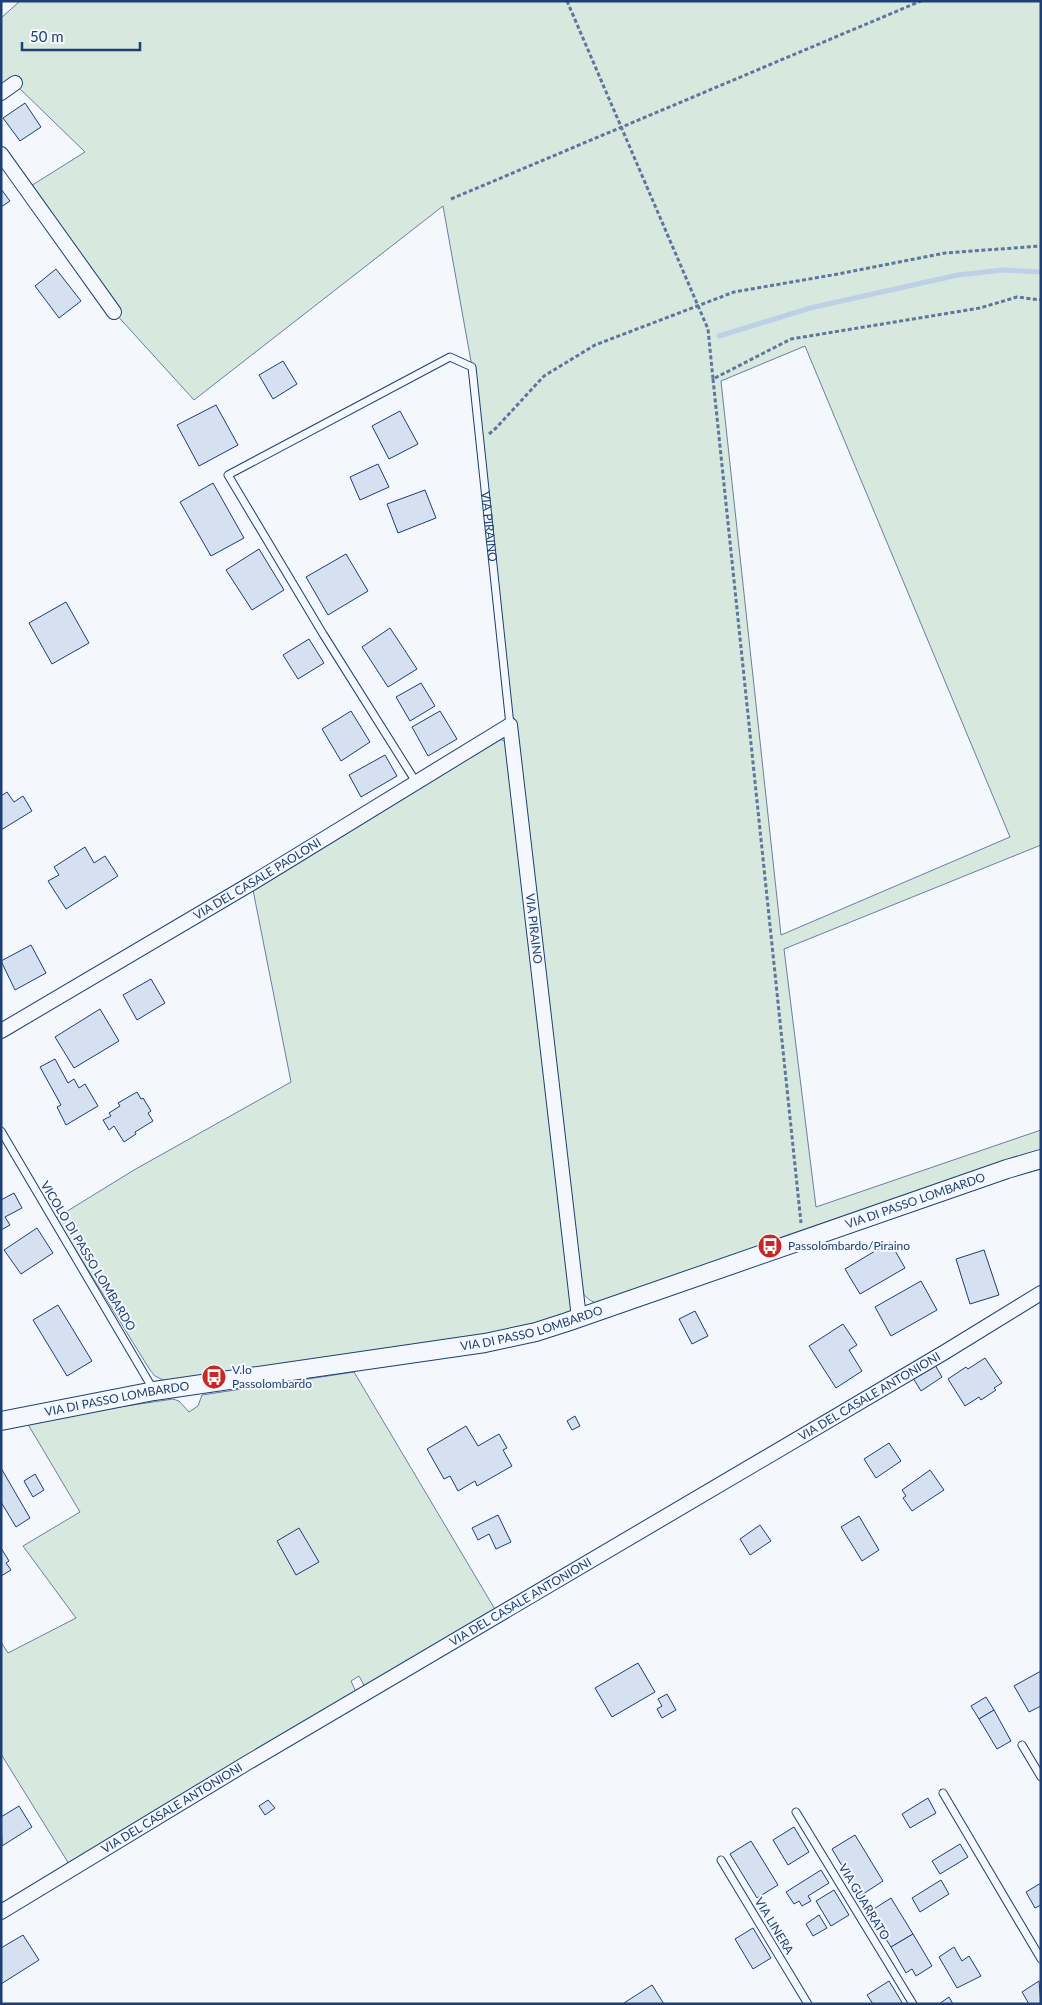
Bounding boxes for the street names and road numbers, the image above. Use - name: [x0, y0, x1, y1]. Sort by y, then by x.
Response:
- street label: VIA PIRAINO: [478, 491, 501, 563]
- street label: VIA DEL CASALE PAOLONI: [191, 835, 324, 923]
- street label: VIA PIRAINO: [523, 893, 546, 965]
- street label: VIA DI PASSO LOMBARDO: [843, 1169, 987, 1232]
- street label: VICOLO DI PASSO LOMBARDO: [38, 1178, 139, 1334]
- street label: VIA DI PASSO LOMBARDO: [459, 1302, 605, 1353]
- street label: VIA DEL CASALE ANTONIONI: [796, 1348, 943, 1444]
- street label: VIA DI PASSO LOMBARDO: [43, 1378, 191, 1419]
- street label: VIA DEL CASALE ANTONIONI: [447, 1554, 594, 1649]
- street label: VIA DEL CASALE ANTONIONI: [99, 1760, 245, 1856]
- street label: VIA GUARRATO: [836, 1861, 893, 1943]
- street label: VIA LINERA: [752, 1895, 798, 1958]

